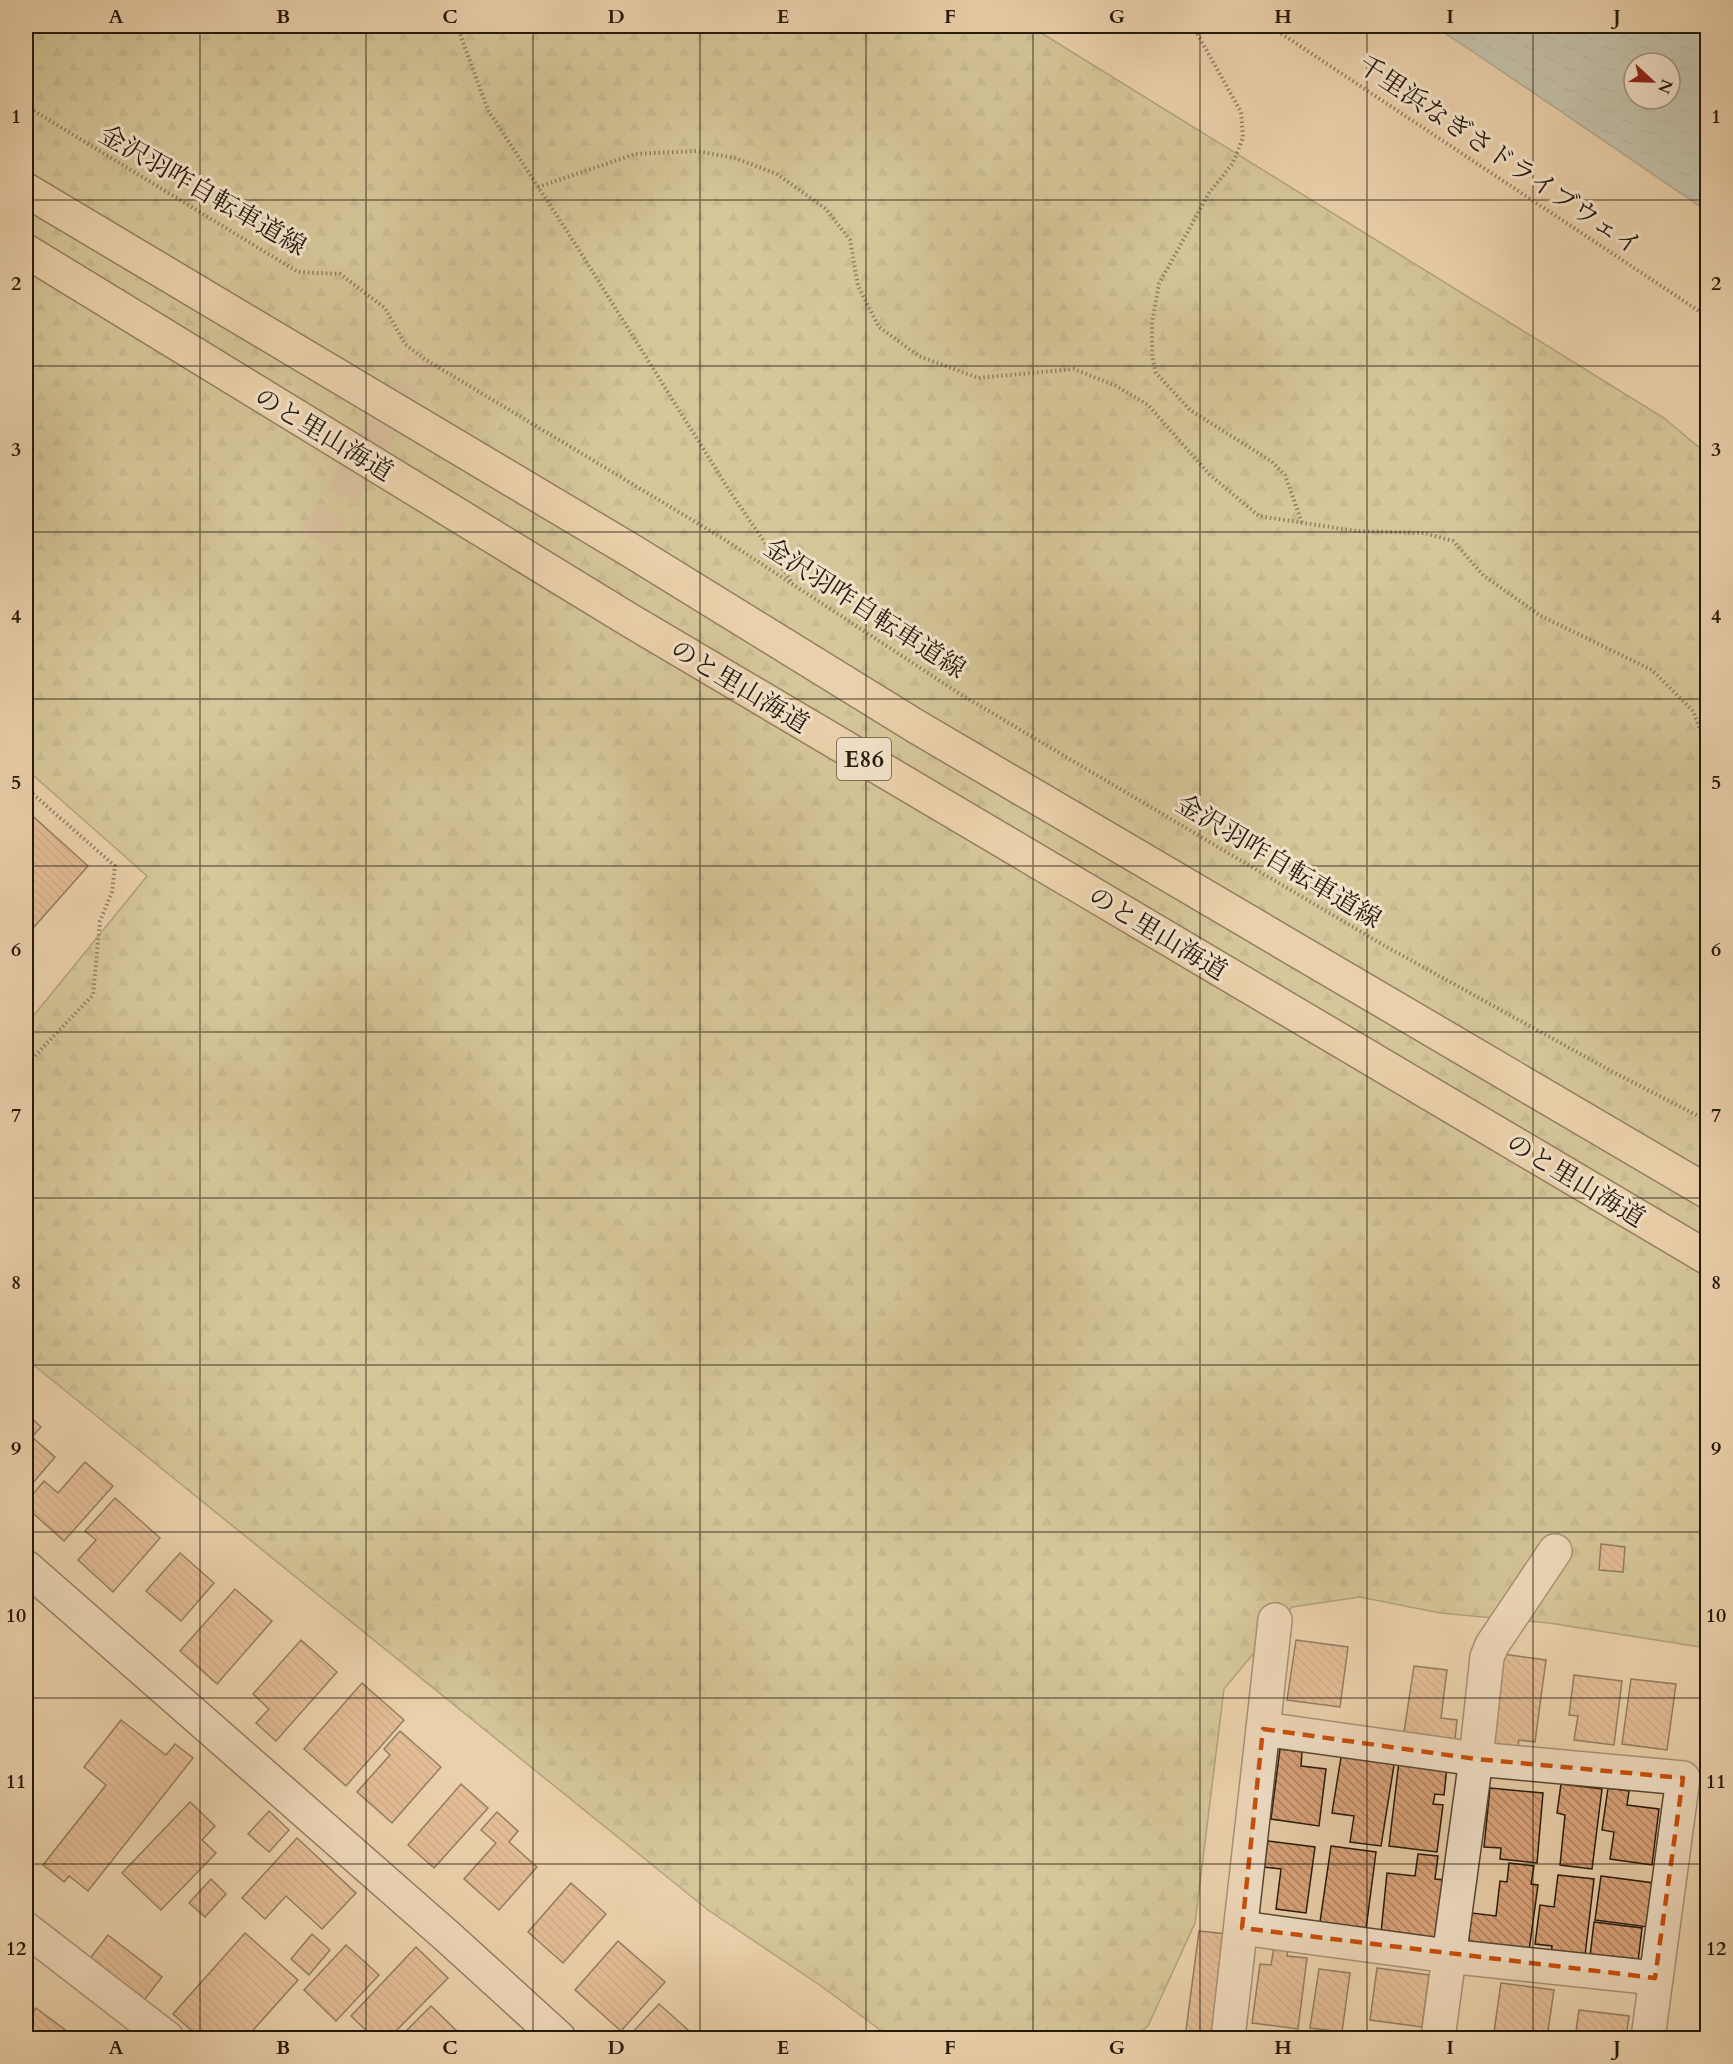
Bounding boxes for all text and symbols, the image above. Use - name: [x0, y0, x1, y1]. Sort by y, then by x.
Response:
- text: A: [108, 3, 124, 30]
- text: B: [276, 3, 290, 30]
- text: C: [442, 3, 458, 30]
- text: D: [607, 3, 625, 30]
- text: E: [777, 3, 789, 30]
- text: F: [944, 3, 956, 30]
- text: G: [1109, 3, 1125, 30]
- text: H: [1274, 3, 1292, 30]
- text: I: [1446, 3, 1454, 30]
- text: J: [1610, 3, 1621, 30]
- street label: 千里浜なぎさドライブウェイ: [1351, 47, 1649, 264]
- north arrow: [1622, 51, 1682, 111]
- text: N: [1652, 76, 1678, 97]
- text: 1: [11, 103, 21, 130]
- text: 1: [1711, 103, 1721, 130]
- street label: 金沢羽咋自転車道線: [93, 117, 313, 264]
- text: 2: [11, 270, 21, 297]
- text: 2: [1711, 270, 1721, 297]
- street label: のと里山海道: [248, 379, 400, 490]
- text: 3: [11, 436, 21, 463]
- text: 3: [1711, 436, 1721, 463]
- street label: 金沢羽咋自転車道線: [757, 530, 972, 687]
- text: 4: [11, 603, 21, 630]
- text: 4: [1711, 603, 1721, 630]
- street label: のと里山海道: [664, 631, 816, 742]
- road number: E86: [837, 738, 891, 780]
- text: 5: [11, 769, 21, 796]
- text: 5: [1711, 769, 1721, 796]
- street label: 金沢羽咋自転車道線: [1169, 786, 1388, 937]
- street label: のと里山海道: [1082, 878, 1234, 989]
- text: 6: [11, 936, 21, 963]
- text: 6: [1711, 936, 1721, 963]
- text: 7: [11, 1102, 21, 1129]
- text: 7: [1711, 1102, 1721, 1129]
- street label: のと里山海道: [1500, 1125, 1652, 1236]
- text: 8: [11, 1269, 21, 1296]
- text: 8: [1711, 1269, 1721, 1296]
- text: 9: [11, 1435, 21, 1462]
- text: 9: [1711, 1435, 1721, 1462]
- text: 10: [6, 1602, 26, 1629]
- text: 10: [1706, 1602, 1726, 1629]
- text: 11: [6, 1768, 26, 1795]
- text: 11: [1706, 1768, 1726, 1795]
- text: 12: [6, 1935, 26, 1962]
- text: 12: [1706, 1935, 1726, 1962]
- text: A: [108, 2034, 124, 2061]
- text: B: [276, 2034, 290, 2061]
- text: C: [442, 2034, 458, 2061]
- text: D: [607, 2034, 625, 2061]
- text: E: [777, 2034, 789, 2061]
- text: F: [944, 2034, 956, 2061]
- text: G: [1109, 2034, 1125, 2061]
- text: H: [1274, 2034, 1292, 2061]
- text: I: [1446, 2034, 1454, 2061]
- text: J: [1610, 2034, 1621, 2061]

